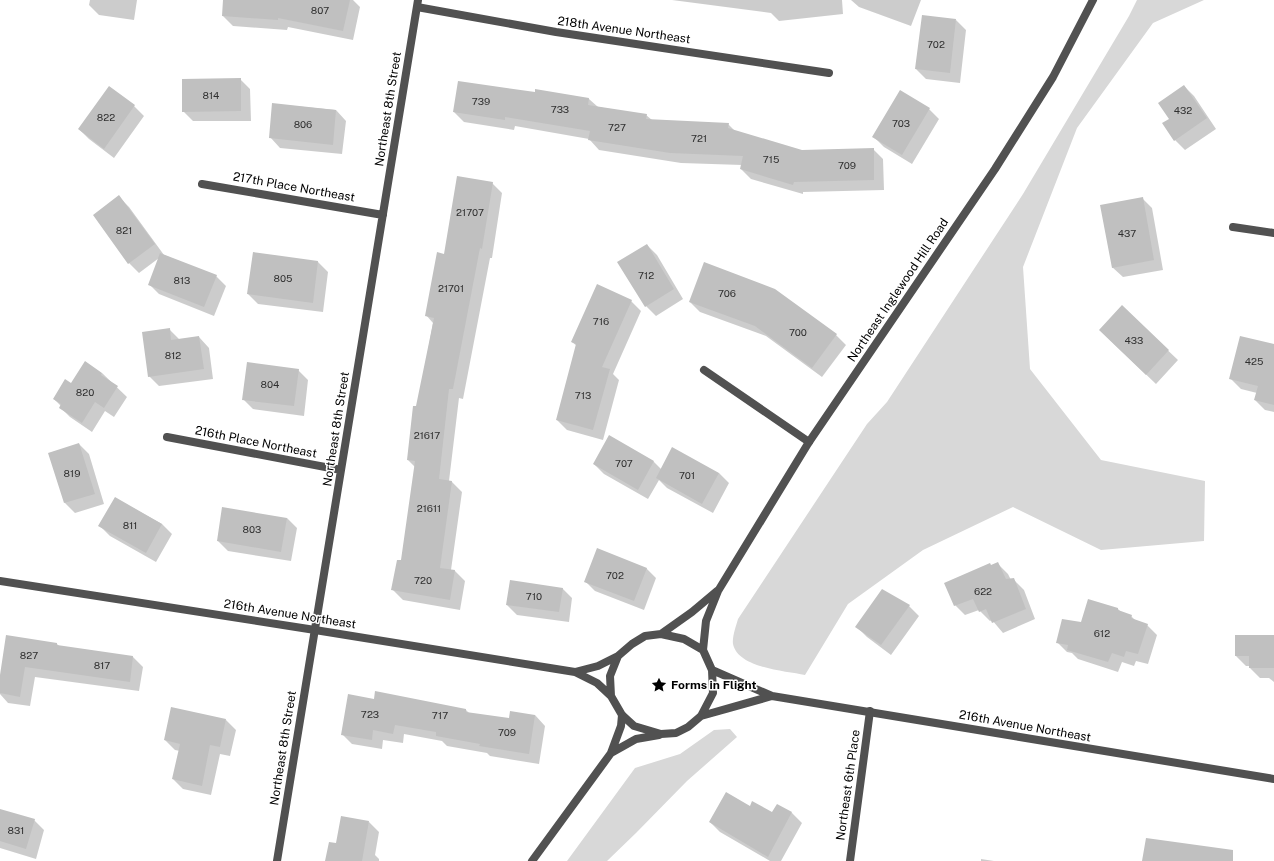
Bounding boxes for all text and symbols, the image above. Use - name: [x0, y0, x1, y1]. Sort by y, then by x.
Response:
- house number: 807: [311, 4, 329, 16]
- street label: 218th Avenue Northeast: [557, 14, 692, 46]
- house number: 702: [927, 38, 945, 50]
- street label: Northeast 8th Street: [372, 50, 404, 167]
- house number: 814: [203, 89, 219, 101]
- house number: 739: [472, 95, 490, 107]
- house number: 733: [551, 103, 569, 115]
- house number: 432: [1174, 104, 1192, 116]
- house number: 822: [97, 111, 115, 123]
- house number: 703: [892, 117, 910, 129]
- house number: 806: [294, 118, 312, 130]
- house number: 727: [608, 121, 626, 133]
- house number: 721: [691, 132, 707, 144]
- house number: 715: [763, 153, 779, 165]
- house number: 709: [838, 159, 856, 171]
- street label: 217th Place Northeast: [232, 169, 356, 205]
- house number: 21707: [456, 206, 484, 218]
- street label: Northeast Inglewood Hill Road: [845, 216, 951, 364]
- house number: 821: [116, 224, 132, 236]
- house number: 437: [1118, 227, 1136, 239]
- house number: 712: [638, 269, 654, 281]
- house number: 805: [274, 272, 292, 284]
- house number: 813: [174, 274, 190, 286]
- house number: 21701: [438, 282, 464, 294]
- house number: 706: [718, 287, 736, 299]
- house number: 716: [593, 315, 609, 327]
- house number: 700: [789, 326, 807, 338]
- house number: 433: [1125, 334, 1143, 346]
- house number: 812: [165, 349, 181, 361]
- house number: 425: [1245, 355, 1263, 367]
- street label: Northeast 8th Street: [320, 370, 352, 487]
- house number: 804: [261, 378, 279, 390]
- house number: 820: [76, 386, 94, 398]
- house number: 713: [575, 389, 591, 401]
- street label: 216th Place Northeast: [194, 423, 318, 461]
- house number: 21617: [414, 429, 440, 441]
- house number: 707: [615, 457, 633, 469]
- house number: 819: [64, 467, 80, 479]
- house number: 701: [679, 469, 695, 481]
- house number: 21611: [417, 502, 441, 514]
- house number: 811: [123, 519, 137, 531]
- house number: 803: [243, 523, 261, 535]
- house number: 702: [606, 569, 624, 581]
- house number: 720: [414, 574, 432, 586]
- house number: 622: [974, 585, 992, 597]
- house number: 710: [526, 590, 542, 602]
- street label: 216th Avenue Northeast: [223, 597, 358, 631]
- house number: 612: [1094, 627, 1110, 639]
- house number: 827: [20, 649, 38, 661]
- house number: 817: [94, 659, 110, 671]
- place icon: Forms in Flight: [650, 676, 668, 694]
- place label: Forms in Flight: [671, 678, 757, 692]
- street label: Northeast 8th Street: [267, 689, 299, 806]
- street label: 216th Avenue Northeast: [958, 707, 1092, 745]
- house number: 723: [361, 708, 379, 720]
- house number: 717: [432, 709, 448, 721]
- house number: 709: [498, 726, 516, 738]
- street label: Northeast 6th Place: [833, 728, 863, 841]
- house number: 831: [8, 824, 24, 836]

